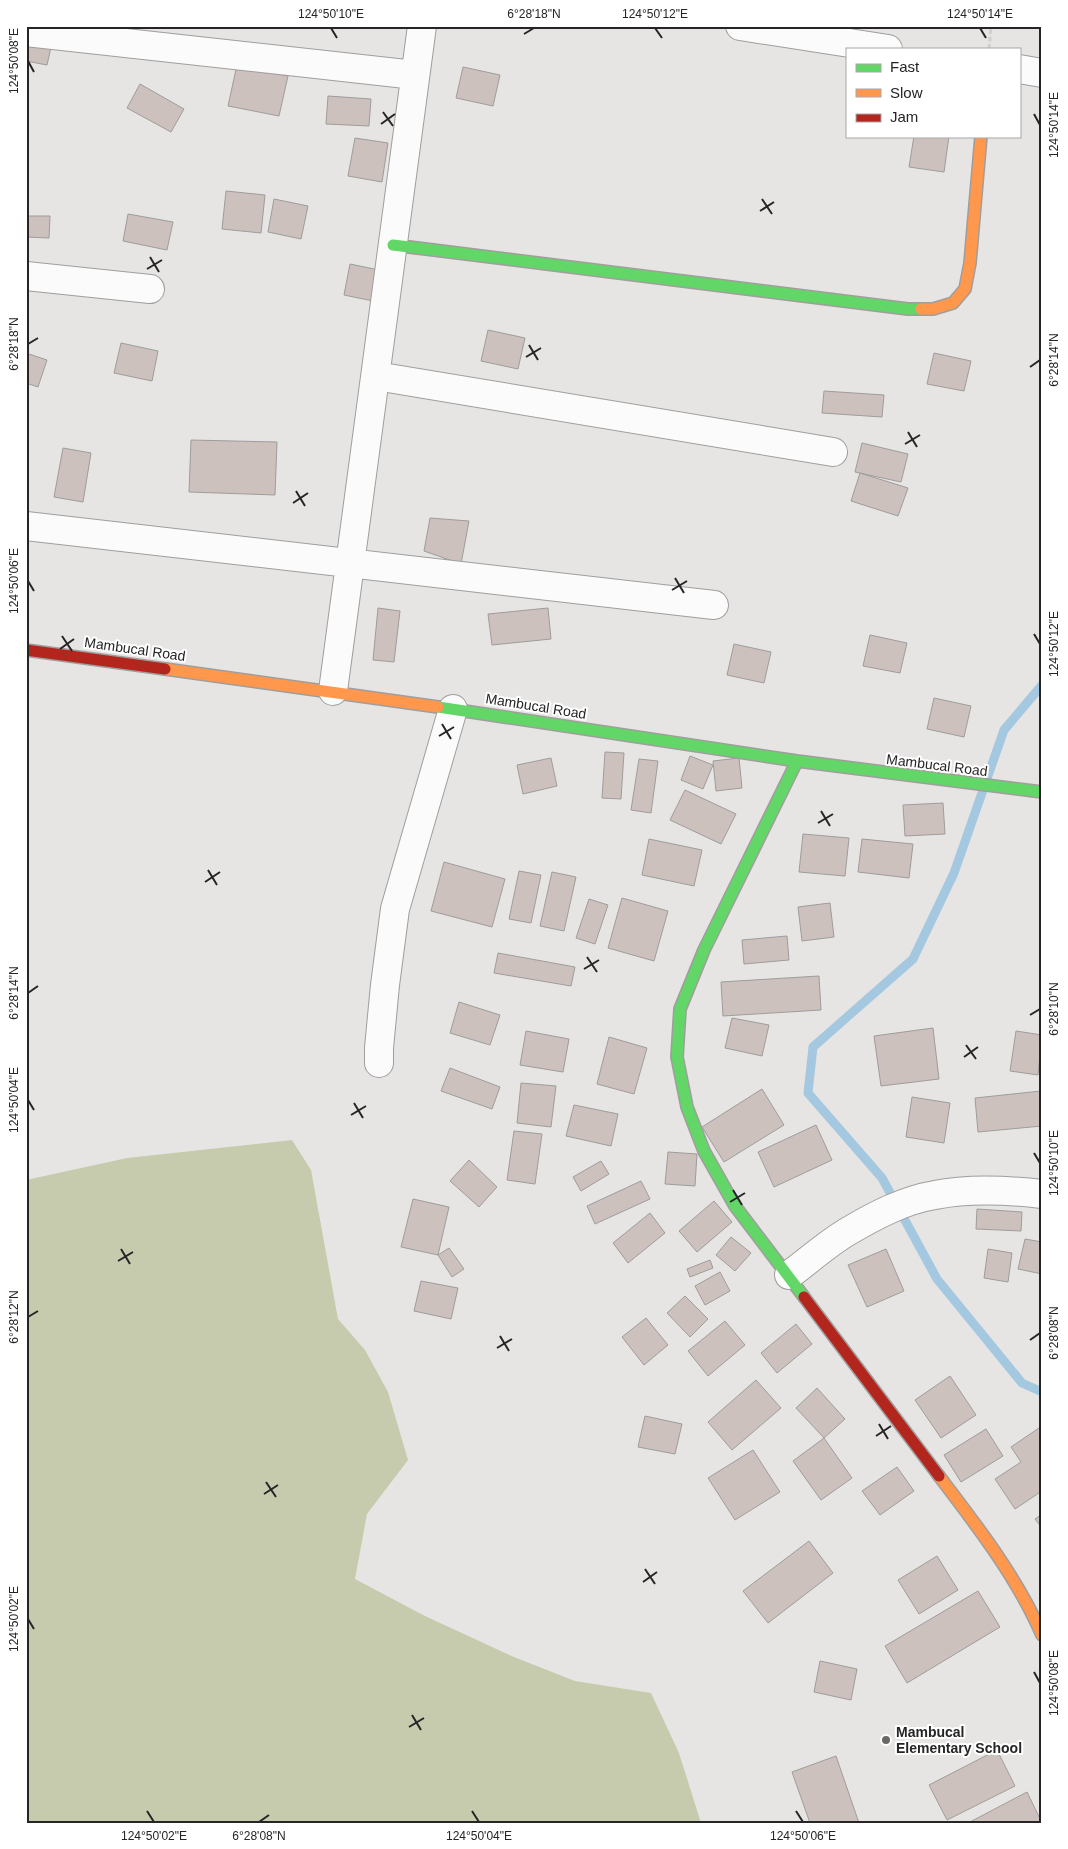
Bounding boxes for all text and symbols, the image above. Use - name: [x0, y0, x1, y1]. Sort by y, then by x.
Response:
- text: 124°50'10"E: [298, 7, 364, 21]
- text: 6°28'18"N: [507, 7, 561, 21]
- text: 124°50'12"E: [622, 7, 688, 21]
- text: 124°50'14"E: [947, 7, 1013, 21]
- text: 124°50'08"E: [7, 28, 21, 94]
- legend: [846, 48, 1020, 138]
- text: Fast: [890, 58, 920, 75]
- text: Slow: [890, 84, 923, 101]
- text: 124°50'14"E: [1047, 92, 1061, 158]
- text: Jam: [890, 108, 918, 125]
- text: 6°28'18"N: [7, 317, 21, 371]
- text: 6°28'14"N: [1047, 333, 1061, 387]
- text: 124°50'06"E: [7, 548, 21, 614]
- text: 124°50'12"E: [1047, 611, 1061, 677]
- street label: Mambucal Road: [83, 634, 187, 664]
- street label: Mambucal Road: [484, 690, 588, 722]
- street label: Mambucal Road: [885, 751, 989, 779]
- text: 6°28'14"N: [7, 966, 21, 1020]
- text: 6°28'10"N: [1047, 982, 1061, 1036]
- text: 124°50'04"E: [7, 1067, 21, 1133]
- text: 124°50'10"E: [1047, 1130, 1061, 1196]
- text: 6°28'12"N: [7, 1290, 21, 1344]
- text: 6°28'08"N: [1047, 1306, 1061, 1360]
- text: 124°50'02"E: [7, 1586, 21, 1652]
- text: 124°50'08"E: [1047, 1650, 1061, 1716]
- place label: Mambucal Elementary School: [896, 1724, 1022, 1756]
- marker: Mambucal Elementary School: [880, 1734, 892, 1746]
- text: 124°50'02"E: [121, 1829, 187, 1843]
- text: 6°28'08"N: [232, 1829, 286, 1843]
- text: 124°50'04"E: [446, 1829, 512, 1843]
- text: 124°50'06"E: [770, 1829, 836, 1843]

